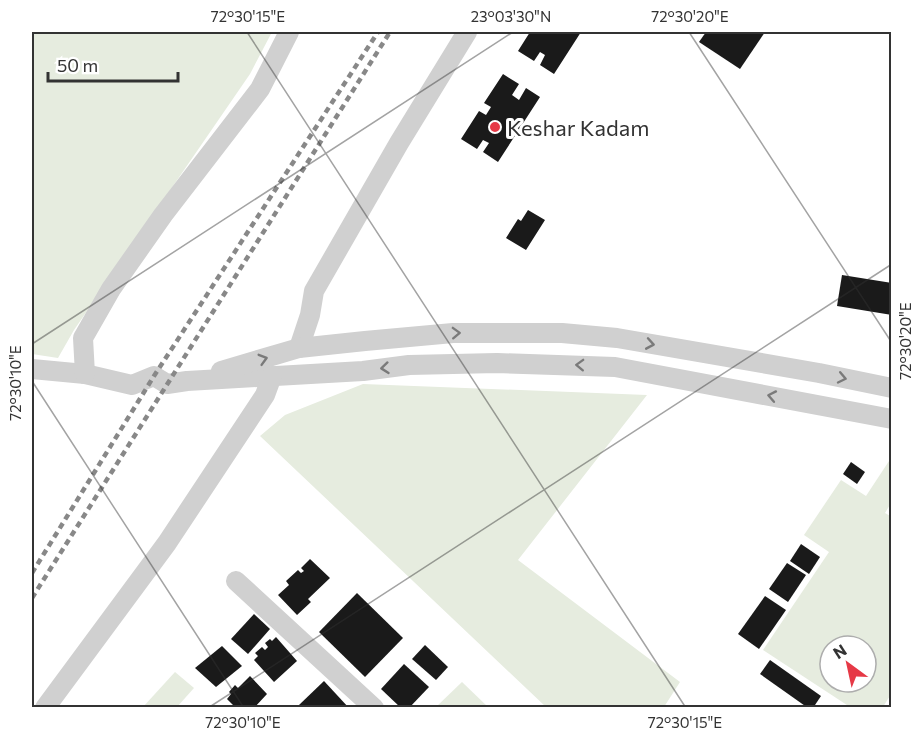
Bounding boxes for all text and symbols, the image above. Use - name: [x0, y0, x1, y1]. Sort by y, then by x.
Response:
- text: 72°30'15"E: [211, 7, 285, 25]
- text: 23°03'30"N: [471, 7, 551, 25]
- text: 72°30'20"E: [651, 7, 729, 25]
- scale bar: [48, 45, 178, 83]
- text: 50 m: [57, 54, 98, 76]
- place label: Keshar Kadam: [507, 114, 649, 141]
- marker: Keshar Kadam: [488, 120, 502, 134]
- text: 72°30'20"E: [896, 302, 914, 380]
- one-way arrow: [452, 327, 461, 339]
- one-way arrow: [646, 337, 655, 349]
- text: 72°30'10"E: [6, 345, 24, 421]
- one-way arrow: [257, 354, 268, 366]
- one-way arrow: [575, 359, 584, 372]
- one-way arrow: [381, 361, 390, 374]
- one-way arrow: [837, 370, 847, 383]
- one-way arrow: [767, 390, 777, 403]
- north arrow: [818, 634, 878, 694]
- text: N: [829, 640, 850, 662]
- text: 72°30'10"E: [205, 713, 281, 731]
- text: 72°30'15"E: [648, 713, 722, 731]

